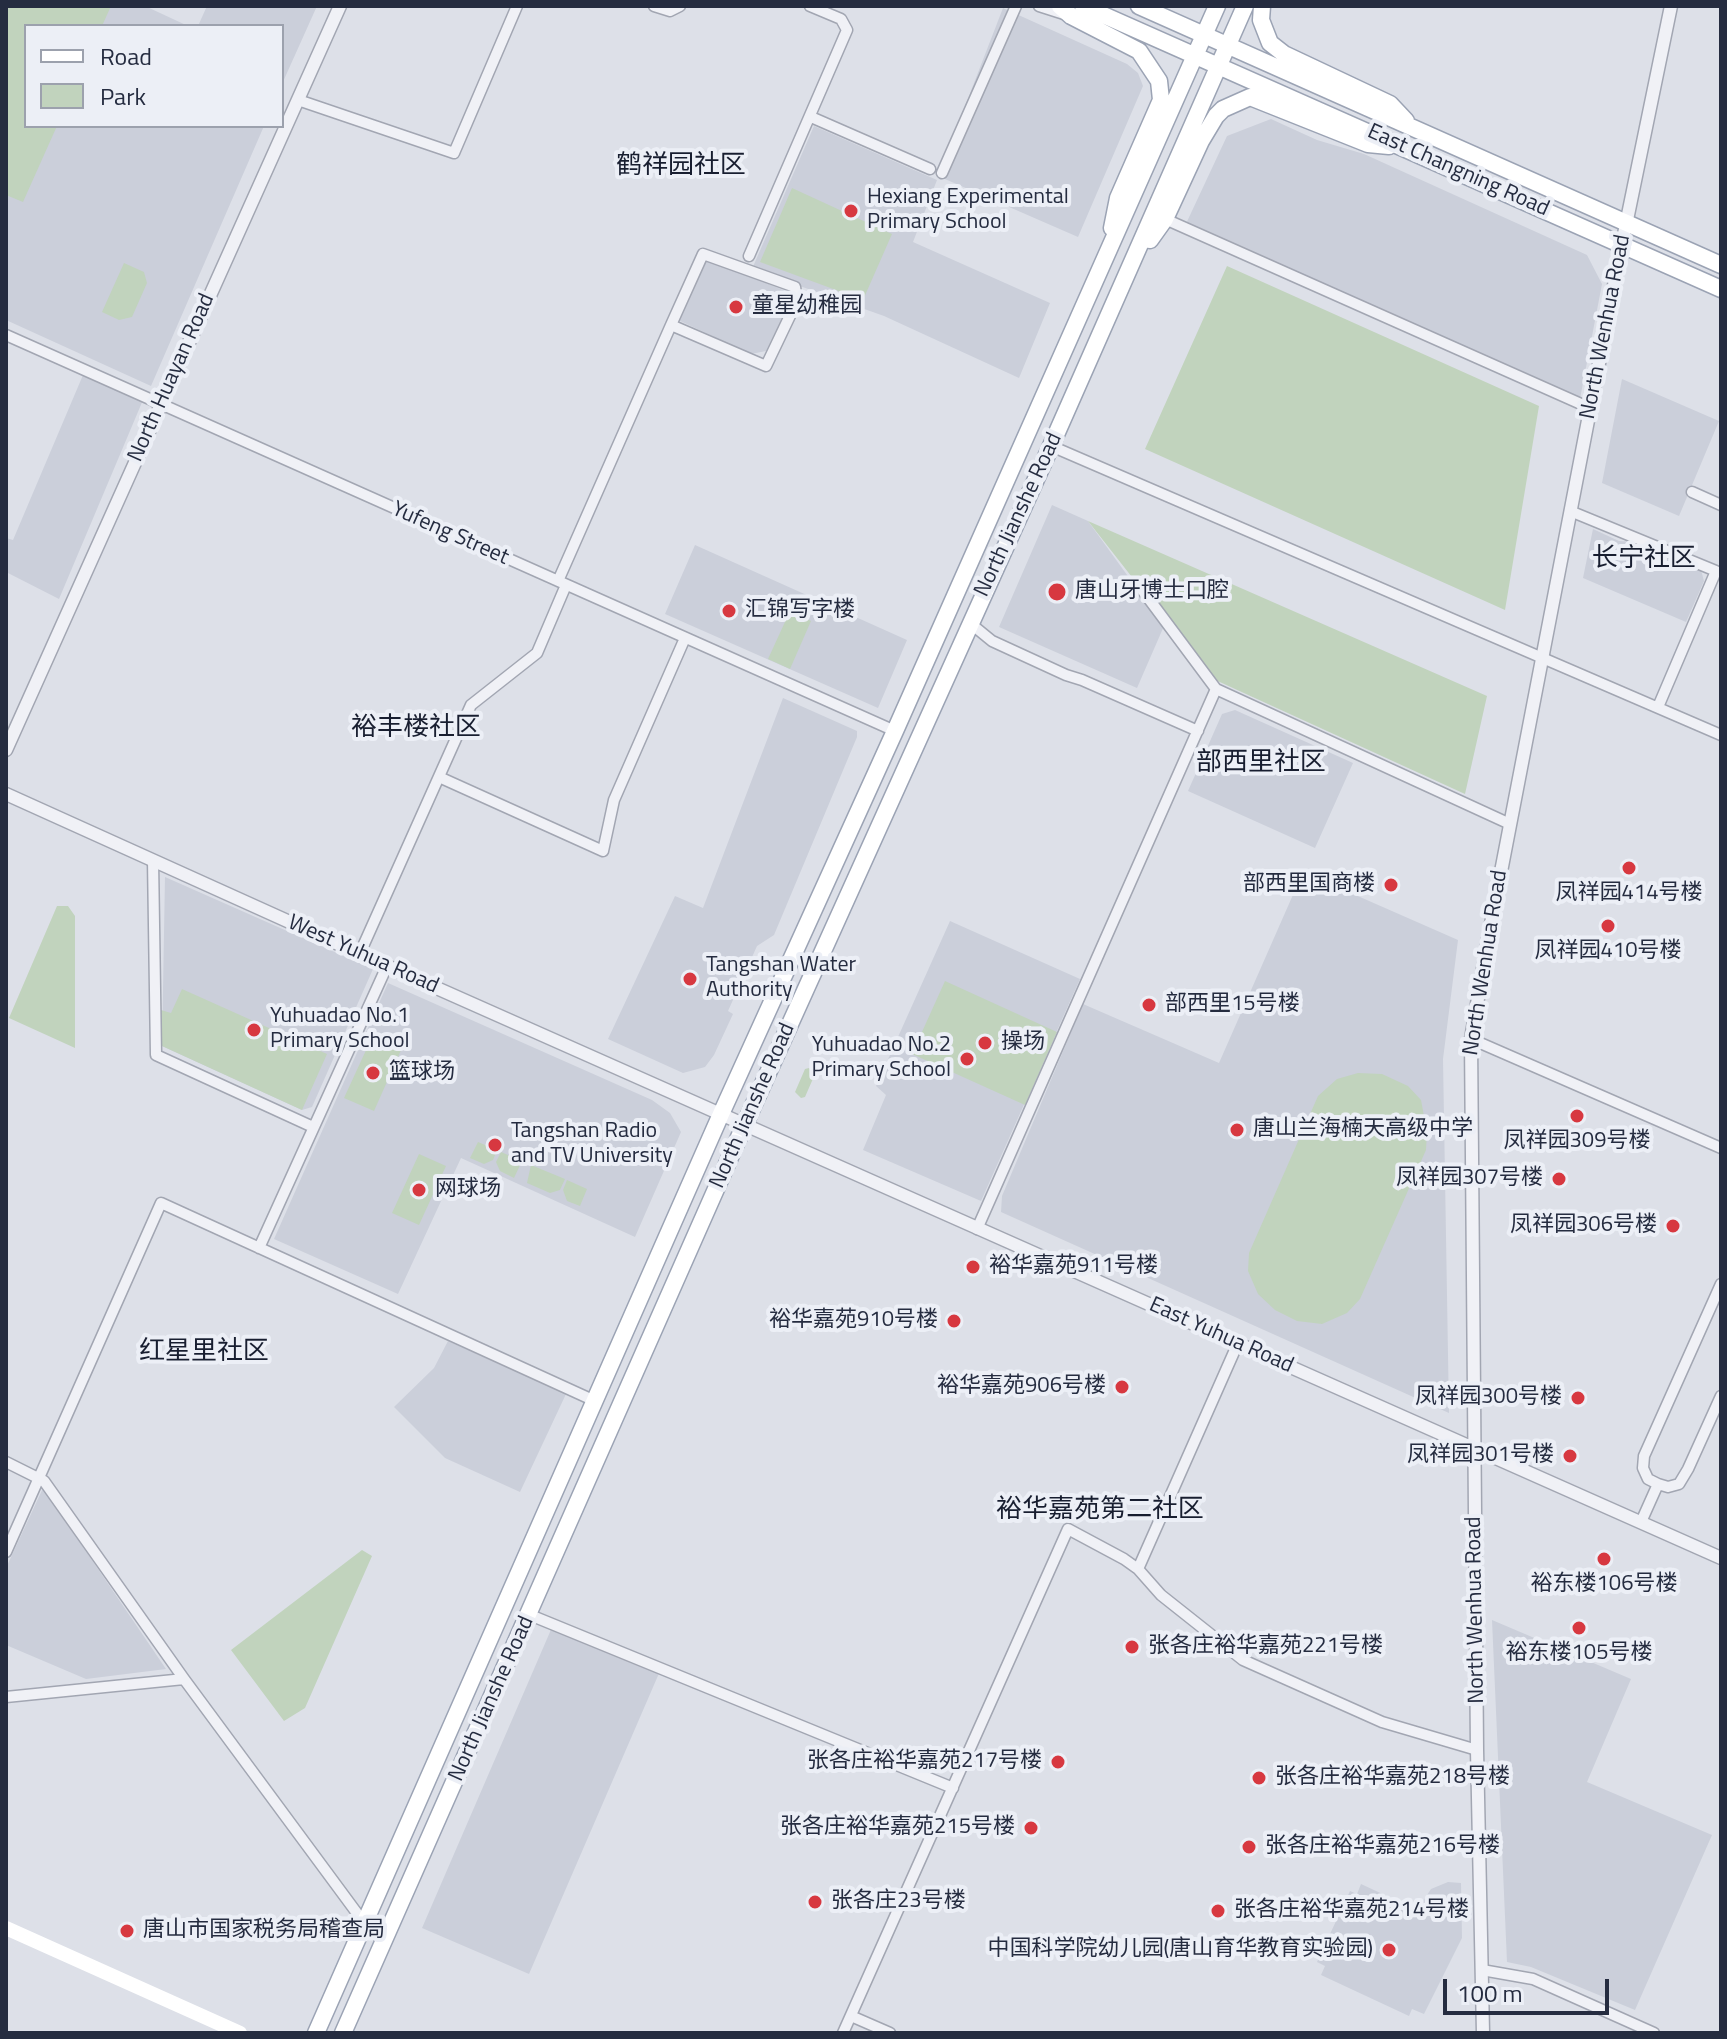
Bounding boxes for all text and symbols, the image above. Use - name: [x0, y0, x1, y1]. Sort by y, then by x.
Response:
- legend: [24, 24, 284, 128]
- text: Road: [100, 38, 152, 74]
- text: Park: [100, 78, 146, 114]
- street label: East Changning Road: [1363, 119, 1553, 223]
- district label: 鹤祥园社区: [616, 151, 746, 183]
- place label: Hexiang Experimental Primary School: [867, 185, 1069, 236]
- marker: Hexiang Experimental Primary School: [842, 202, 860, 220]
- street label: North Wenhua Road: [1575, 233, 1637, 421]
- street label: North Huayan Road: [123, 290, 221, 466]
- place label: 童星幼稚园: [752, 294, 862, 320]
- marker: 童星幼稚园: [727, 298, 745, 316]
- street label: North Jianshe Road: [969, 429, 1069, 601]
- street label: Yufeng Street: [387, 497, 513, 571]
- district label: 长宁社区: [1592, 544, 1696, 576]
- place label: 唐山牙博士口腔: [1075, 579, 1229, 605]
- marker: 唐山牙博士口腔: [1046, 581, 1068, 603]
- place label: 汇锦写字楼: [745, 598, 855, 624]
- marker: 汇锦写字楼: [720, 602, 738, 620]
- district label: 裕丰楼社区: [351, 713, 481, 745]
- district label: 部西里社区: [1196, 748, 1326, 780]
- marker: 凤祥园414号楼: [1620, 859, 1638, 877]
- street label: North Wenhua Road: [1458, 868, 1514, 1058]
- place label: 部西里国商楼: [1243, 872, 1375, 898]
- marker: 部西里国商楼: [1382, 876, 1400, 894]
- place label: 凤祥园414号楼: [1556, 881, 1702, 907]
- street label: West Yuhua Road: [284, 910, 442, 1000]
- marker: 凤祥园410号楼: [1599, 917, 1617, 935]
- place label: 凤祥园410号楼: [1535, 939, 1681, 965]
- place label: Tangshan Water Authority: [706, 953, 856, 1004]
- marker: Tangshan Water Authority: [681, 970, 699, 988]
- place label: 部西里15号楼: [1165, 992, 1300, 1018]
- marker: 部西里15号楼: [1140, 996, 1158, 1014]
- place label: Yuhuadao No.1 Primary School: [270, 1004, 410, 1056]
- street label: North Jianshe Road: [705, 1019, 801, 1193]
- marker: Yuhuadao No.1 Primary School: [245, 1021, 263, 1039]
- place label: 操场: [1001, 1030, 1045, 1056]
- place label: Yuhuadao No.2 Primary School: [811, 1033, 951, 1084]
- marker: 操场: [976, 1034, 994, 1052]
- marker: Yuhuadao No.2 Primary School: [958, 1050, 976, 1068]
- place label: 篮球场: [389, 1060, 455, 1086]
- marker: 篮球场: [364, 1064, 382, 1082]
- marker: 凤祥园309号楼: [1568, 1107, 1586, 1125]
- place label: 唐山兰海楠天高级中学: [1253, 1117, 1473, 1143]
- place label: Tangshan Radio and TV University: [511, 1119, 673, 1170]
- marker: 唐山兰海楠天高级中学: [1228, 1121, 1246, 1139]
- place label: 凤祥园309号楼: [1504, 1129, 1650, 1155]
- marker: Tangshan Radio and TV University: [486, 1136, 504, 1154]
- place label: 凤祥园307号楼: [1396, 1166, 1543, 1192]
- marker: 凤祥园307号楼: [1550, 1170, 1568, 1188]
- place label: 网球场: [435, 1177, 501, 1203]
- marker: 网球场: [410, 1181, 428, 1199]
- place label: 凤祥园306号楼: [1510, 1213, 1657, 1239]
- marker: 凤祥园306号楼: [1664, 1217, 1682, 1235]
- place label: 裕华嘉苑911号楼: [989, 1254, 1158, 1280]
- marker: 裕华嘉苑911号楼: [964, 1258, 982, 1276]
- street label: East Yuhua Road: [1145, 1292, 1297, 1380]
- place label: 裕华嘉苑910号楼: [769, 1308, 938, 1334]
- marker: 裕华嘉苑910号楼: [945, 1312, 963, 1330]
- district label: 红星里社区: [139, 1337, 269, 1369]
- place label: 裕华嘉苑906号楼: [937, 1374, 1106, 1400]
- marker: 裕华嘉苑906号楼: [1113, 1378, 1131, 1396]
- place label: 凤祥园300号楼: [1415, 1385, 1562, 1411]
- marker: 凤祥园300号楼: [1569, 1389, 1587, 1407]
- place label: 凤祥园301号楼: [1407, 1443, 1554, 1469]
- marker: 凤祥园301号楼: [1561, 1447, 1579, 1465]
- district label: 裕华嘉苑第二社区: [996, 1495, 1204, 1527]
- street label: North Wenhua Road: [1461, 1516, 1491, 1704]
- marker: 裕东楼106号楼: [1595, 1550, 1613, 1568]
- place label: 裕东楼106号楼: [1531, 1572, 1677, 1598]
- street label: North Jianshe Road: [444, 1612, 540, 1786]
- marker: 裕东楼105号楼: [1570, 1619, 1588, 1637]
- place label: 张各庄裕华嘉苑221号楼: [1148, 1634, 1383, 1660]
- marker: 张各庄裕华嘉苑221号楼: [1123, 1638, 1141, 1656]
- place label: 裕东楼105号楼: [1506, 1641, 1652, 1667]
- place label: 张各庄裕华嘉苑217号楼: [807, 1749, 1042, 1775]
- marker: 张各庄裕华嘉苑217号楼: [1049, 1753, 1067, 1771]
- place label: 张各庄裕华嘉苑218号楼: [1275, 1765, 1510, 1791]
- marker: 张各庄裕华嘉苑218号楼: [1250, 1769, 1268, 1787]
- place label: 张各庄裕华嘉苑215号楼: [780, 1815, 1015, 1841]
- marker: 张各庄裕华嘉苑215号楼: [1022, 1819, 1040, 1837]
- place label: 张各庄裕华嘉苑216号楼: [1265, 1834, 1500, 1860]
- marker: 张各庄裕华嘉苑216号楼: [1240, 1838, 1258, 1856]
- place label: 张各庄23号楼: [831, 1889, 966, 1915]
- marker: 张各庄23号楼: [806, 1893, 824, 1911]
- place label: 张各庄裕华嘉苑214号楼: [1234, 1898, 1469, 1924]
- marker: 张各庄裕华嘉苑214号楼: [1209, 1902, 1227, 1920]
- place label: 唐山市国家税务局稽查局: [143, 1918, 385, 1944]
- marker: 唐山市国家税务局稽查局: [118, 1922, 136, 1940]
- place label: 中国科学院幼儿园(唐山育华教育实验园): [987, 1937, 1373, 1963]
- marker: 中国科学院幼儿园(唐山育华教育实验园): [1380, 1941, 1398, 1959]
- scale bar: [1447, 1963, 1613, 2013]
- text: 100 m: [1457, 1975, 1523, 2011]

